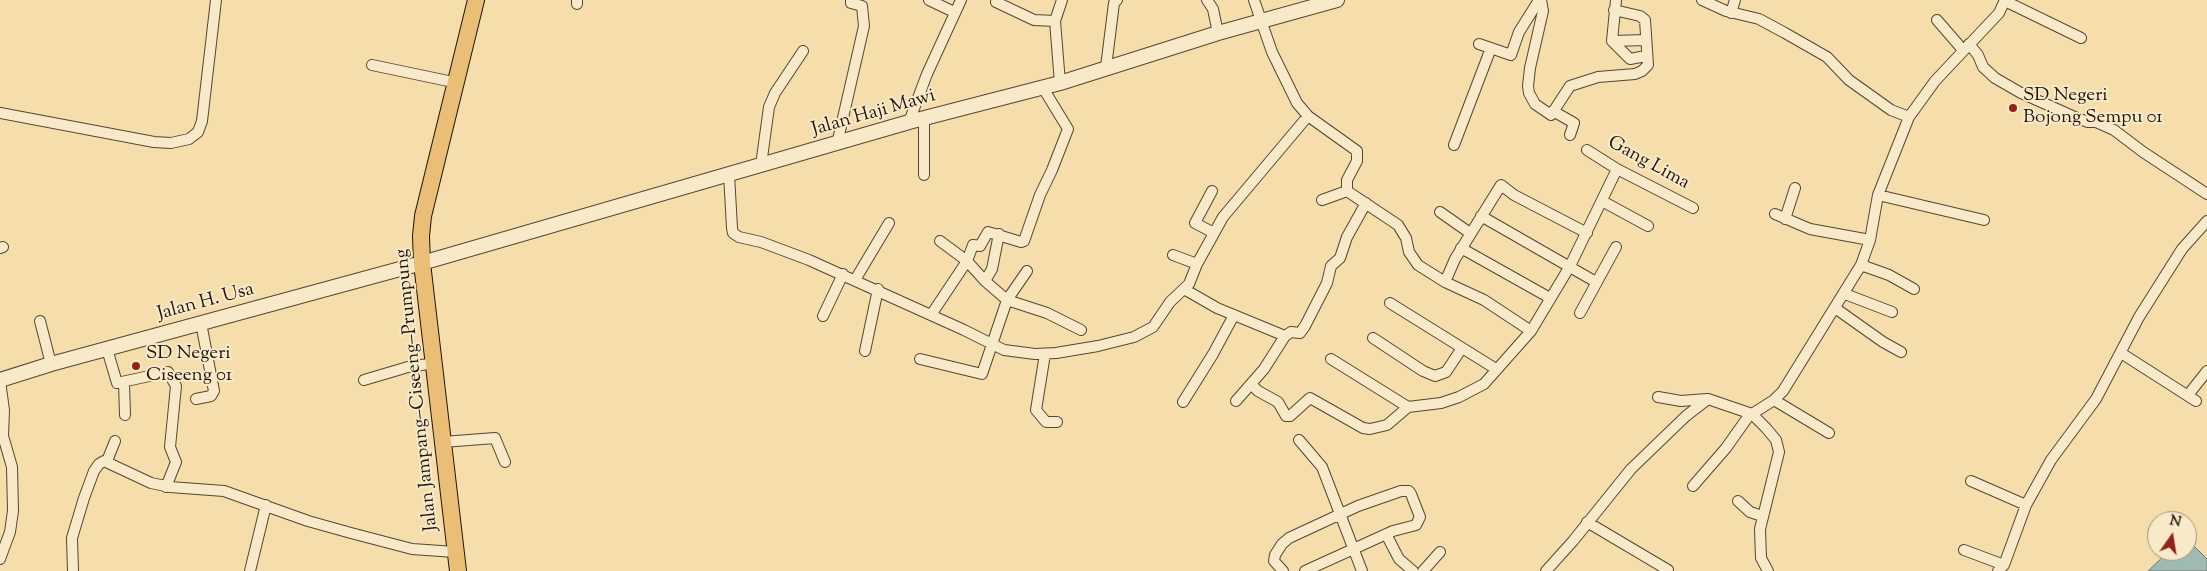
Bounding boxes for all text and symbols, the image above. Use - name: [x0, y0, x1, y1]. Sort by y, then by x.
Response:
- street label: Jalan Haji Mawi: [810, 85, 938, 143]
- place label: SD Negeri Bojong Sempu 01: [2023, 86, 2163, 130]
- marker: SD Negeri Bojong Sempu 01: [2007, 102, 2019, 114]
- street label: Gang Lima: [1603, 132, 1693, 196]
- street label: Jalan Jampang–Ciseeng–Prumpung: [392, 248, 444, 532]
- street label: Jalan H. Usa: [155, 279, 257, 327]
- place label: SD Negeri Ciseeng 01: [146, 344, 232, 388]
- marker: SD Negeri Ciseeng 01: [130, 360, 142, 372]
- north arrow: [2147, 511, 2197, 561]
- text: N: [2167, 511, 2183, 533]

